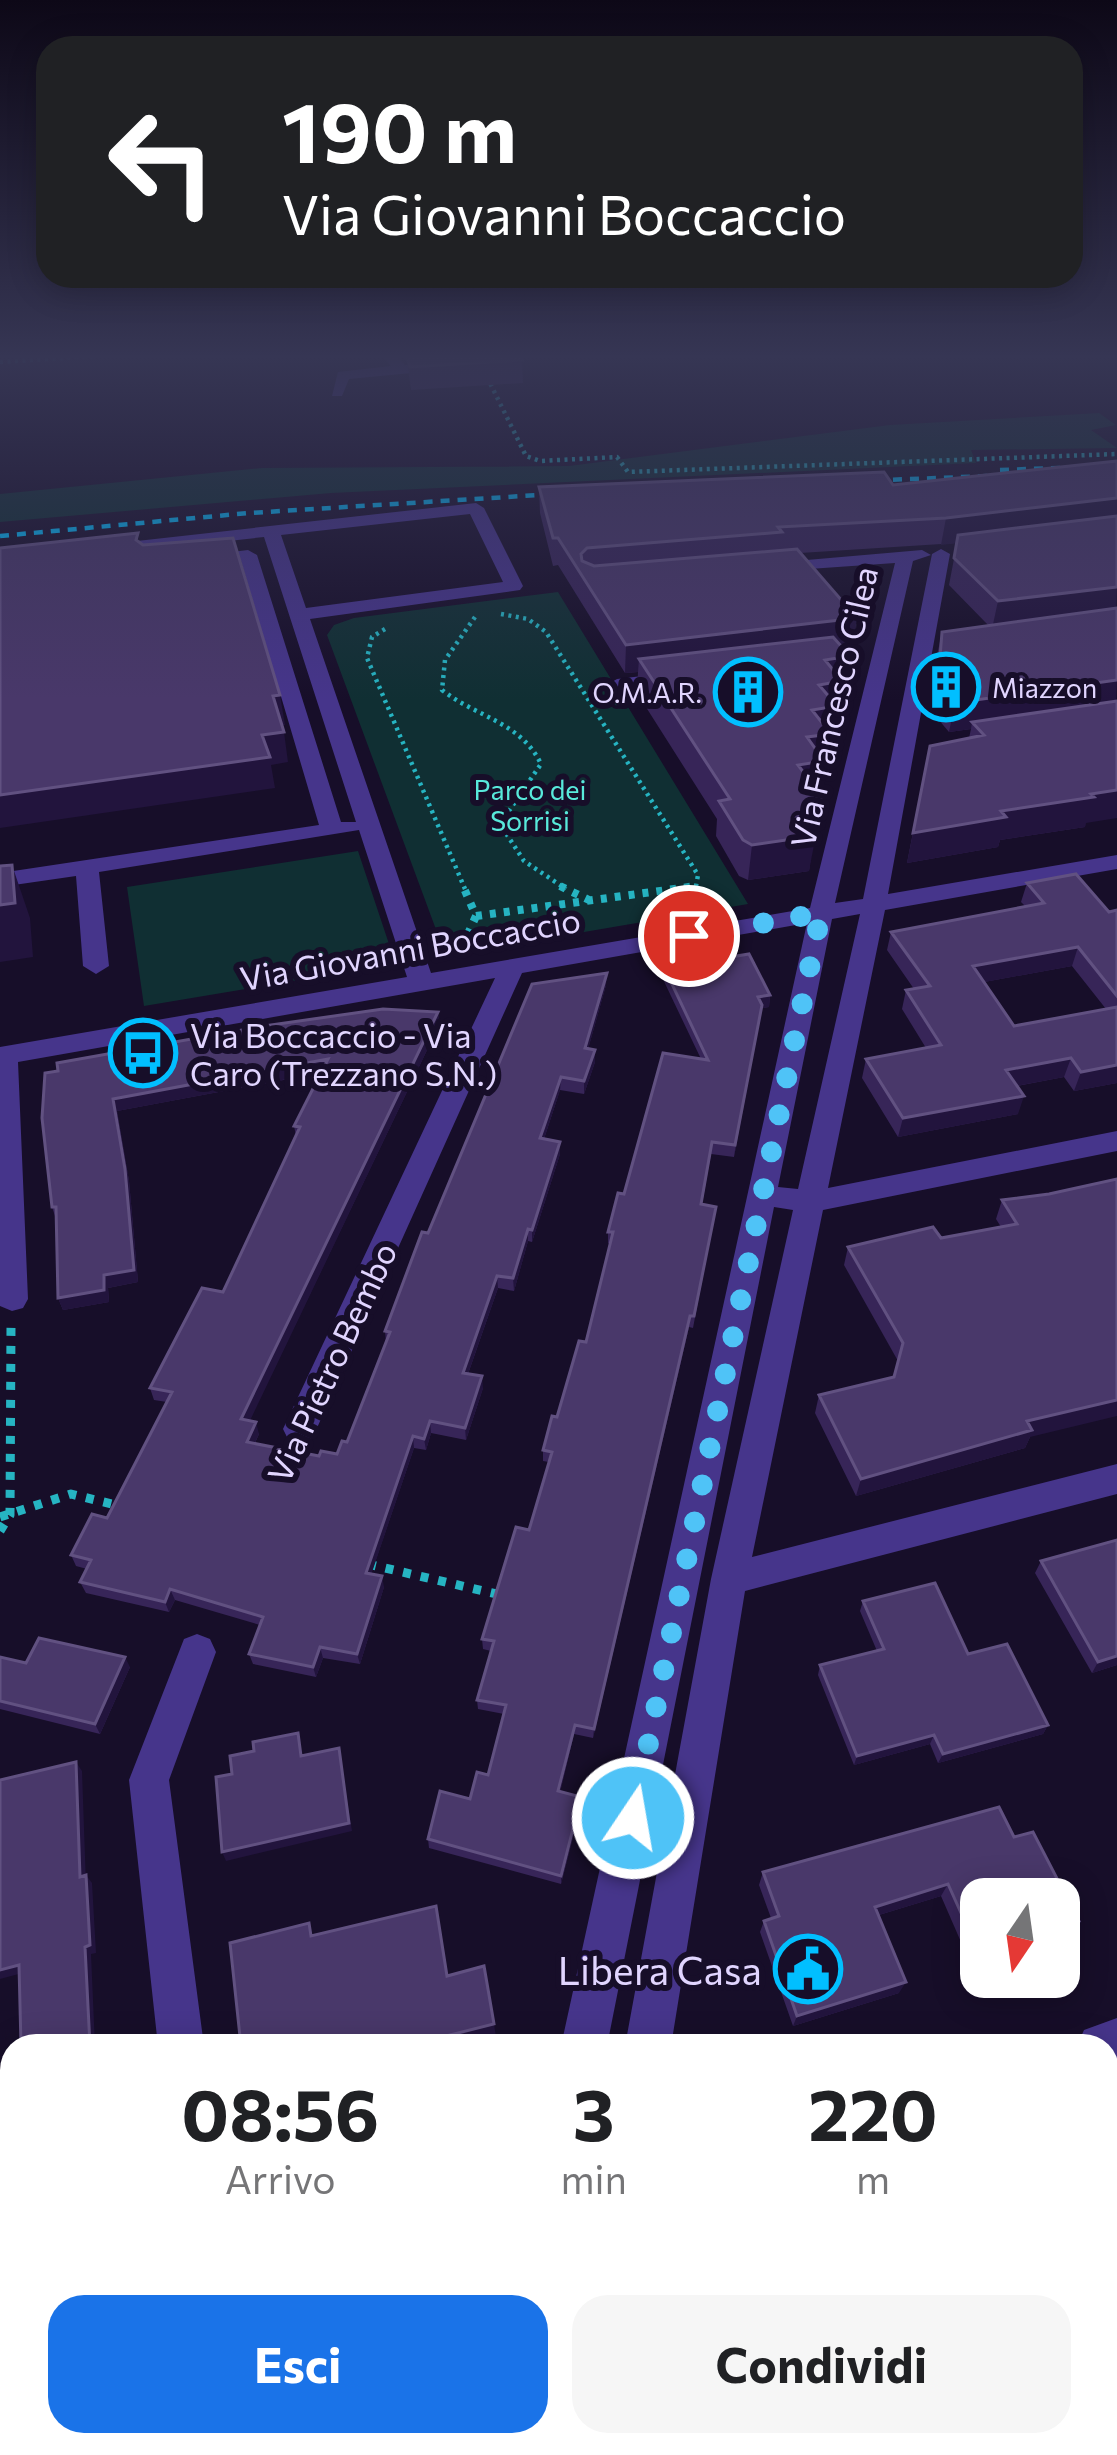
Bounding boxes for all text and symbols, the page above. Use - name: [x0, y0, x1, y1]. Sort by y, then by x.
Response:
- text: 190 m: [282, 78, 517, 180]
- icon: left: [84, 84, 240, 240]
- text: Via Giovanni Boccaccio: [282, 180, 846, 246]
- street label: Via Francesco Cilea: [781, 562, 885, 852]
- building icon: Miazzon: [911, 652, 981, 722]
- building icon: O.M.A.R.: [713, 657, 783, 727]
- place label: Miazzon: [992, 671, 1097, 704]
- place label: O.M.A.R.: [593, 676, 702, 709]
- park label: Parco dei Sorrisi: [474, 773, 586, 837]
- pin: [638, 885, 740, 987]
- street label: Via Giovanni Boccaccio: [237, 898, 583, 998]
- icon: arrive: [656, 903, 722, 969]
- place label: Via Boccaccio - Via Caro (Trezzano S.N.): [190, 1014, 497, 1093]
- bus stop icon: Via Boccaccio - Via Caro (Trezzano S.N.): [108, 1018, 178, 1088]
- street label: Via Pietro Bembo: [257, 1236, 405, 1488]
- position arrow: [570, 1755, 696, 1881]
- north arrow: [960, 1878, 1080, 1998]
- map controls: [960, 1878, 1080, 1998]
- public building icon: Libera Casa: [773, 1934, 843, 2004]
- place label: Libera Casa: [558, 1945, 762, 1993]
- text: 08:56: [181, 2068, 379, 2156]
- text: 3: [573, 2068, 615, 2156]
- text: 220: [808, 2068, 938, 2156]
- text: Arrivo: [225, 2154, 336, 2202]
- text: min: [561, 2154, 627, 2202]
- text: m: [856, 2154, 890, 2202]
- button: Esci: [48, 2295, 548, 2433]
- button: Condividi: [572, 2295, 1071, 2433]

